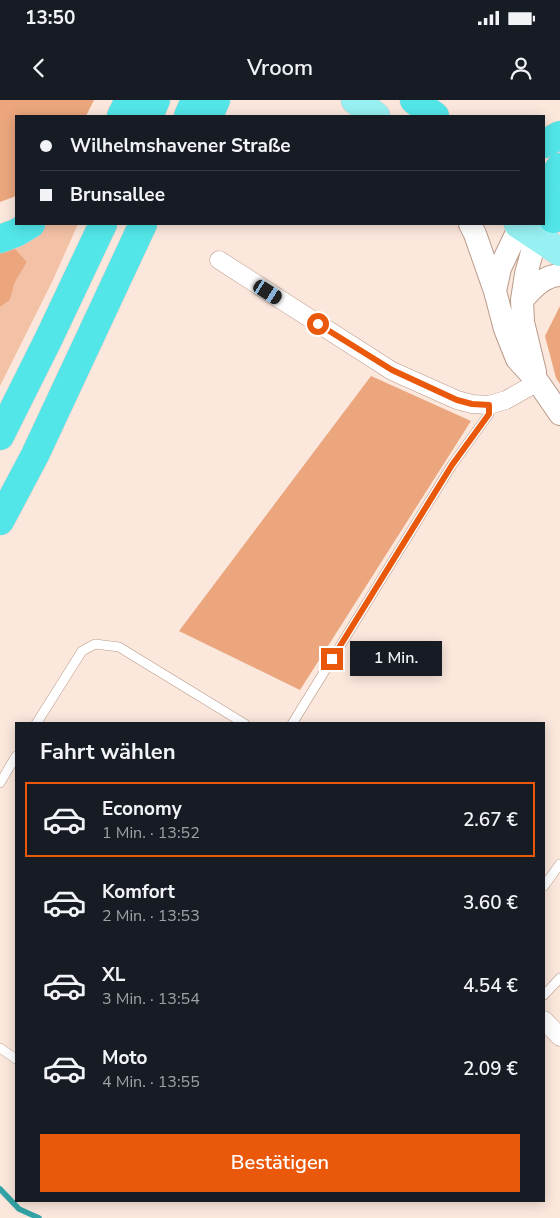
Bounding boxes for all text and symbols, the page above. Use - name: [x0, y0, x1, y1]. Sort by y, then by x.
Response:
- text: 13:50: [25, 5, 75, 31]
- text: Vroom: [247, 53, 313, 83]
- icon: back: [25, 54, 53, 82]
- icon: person: [507, 54, 535, 82]
- text: Wilhelmshavener Straße: [70, 133, 291, 159]
- text: Brunsallee: [70, 182, 165, 208]
- car: [251, 278, 284, 306]
- route start: [307, 313, 329, 335]
- callout: 1 Min.: [350, 642, 442, 676]
- text: 1 Min.: [374, 647, 418, 669]
- route end: [321, 648, 343, 670]
- text: Fahrt wählen: [40, 737, 176, 767]
- text: Economy: [102, 796, 182, 822]
- icon: car: [42, 797, 87, 842]
- text: 2.67 €: [463, 807, 518, 833]
- text: 1 Min. · 13:52: [102, 822, 200, 844]
- text: Komfort: [102, 879, 175, 905]
- icon: car: [42, 880, 87, 925]
- text: 3.60 €: [463, 890, 518, 916]
- text: 2 Min. · 13:53: [102, 905, 200, 927]
- text: XL: [102, 962, 125, 988]
- icon: car: [42, 963, 87, 1008]
- text: 4.54 €: [463, 973, 518, 999]
- text: 3 Min. · 13:54: [102, 988, 200, 1010]
- text: Moto: [102, 1045, 148, 1071]
- icon: car: [42, 1046, 87, 1091]
- text: 2.09 €: [463, 1056, 518, 1082]
- text: 4 Min. · 13:55: [102, 1071, 200, 1093]
- button: Bestätigen: [40, 1134, 520, 1192]

